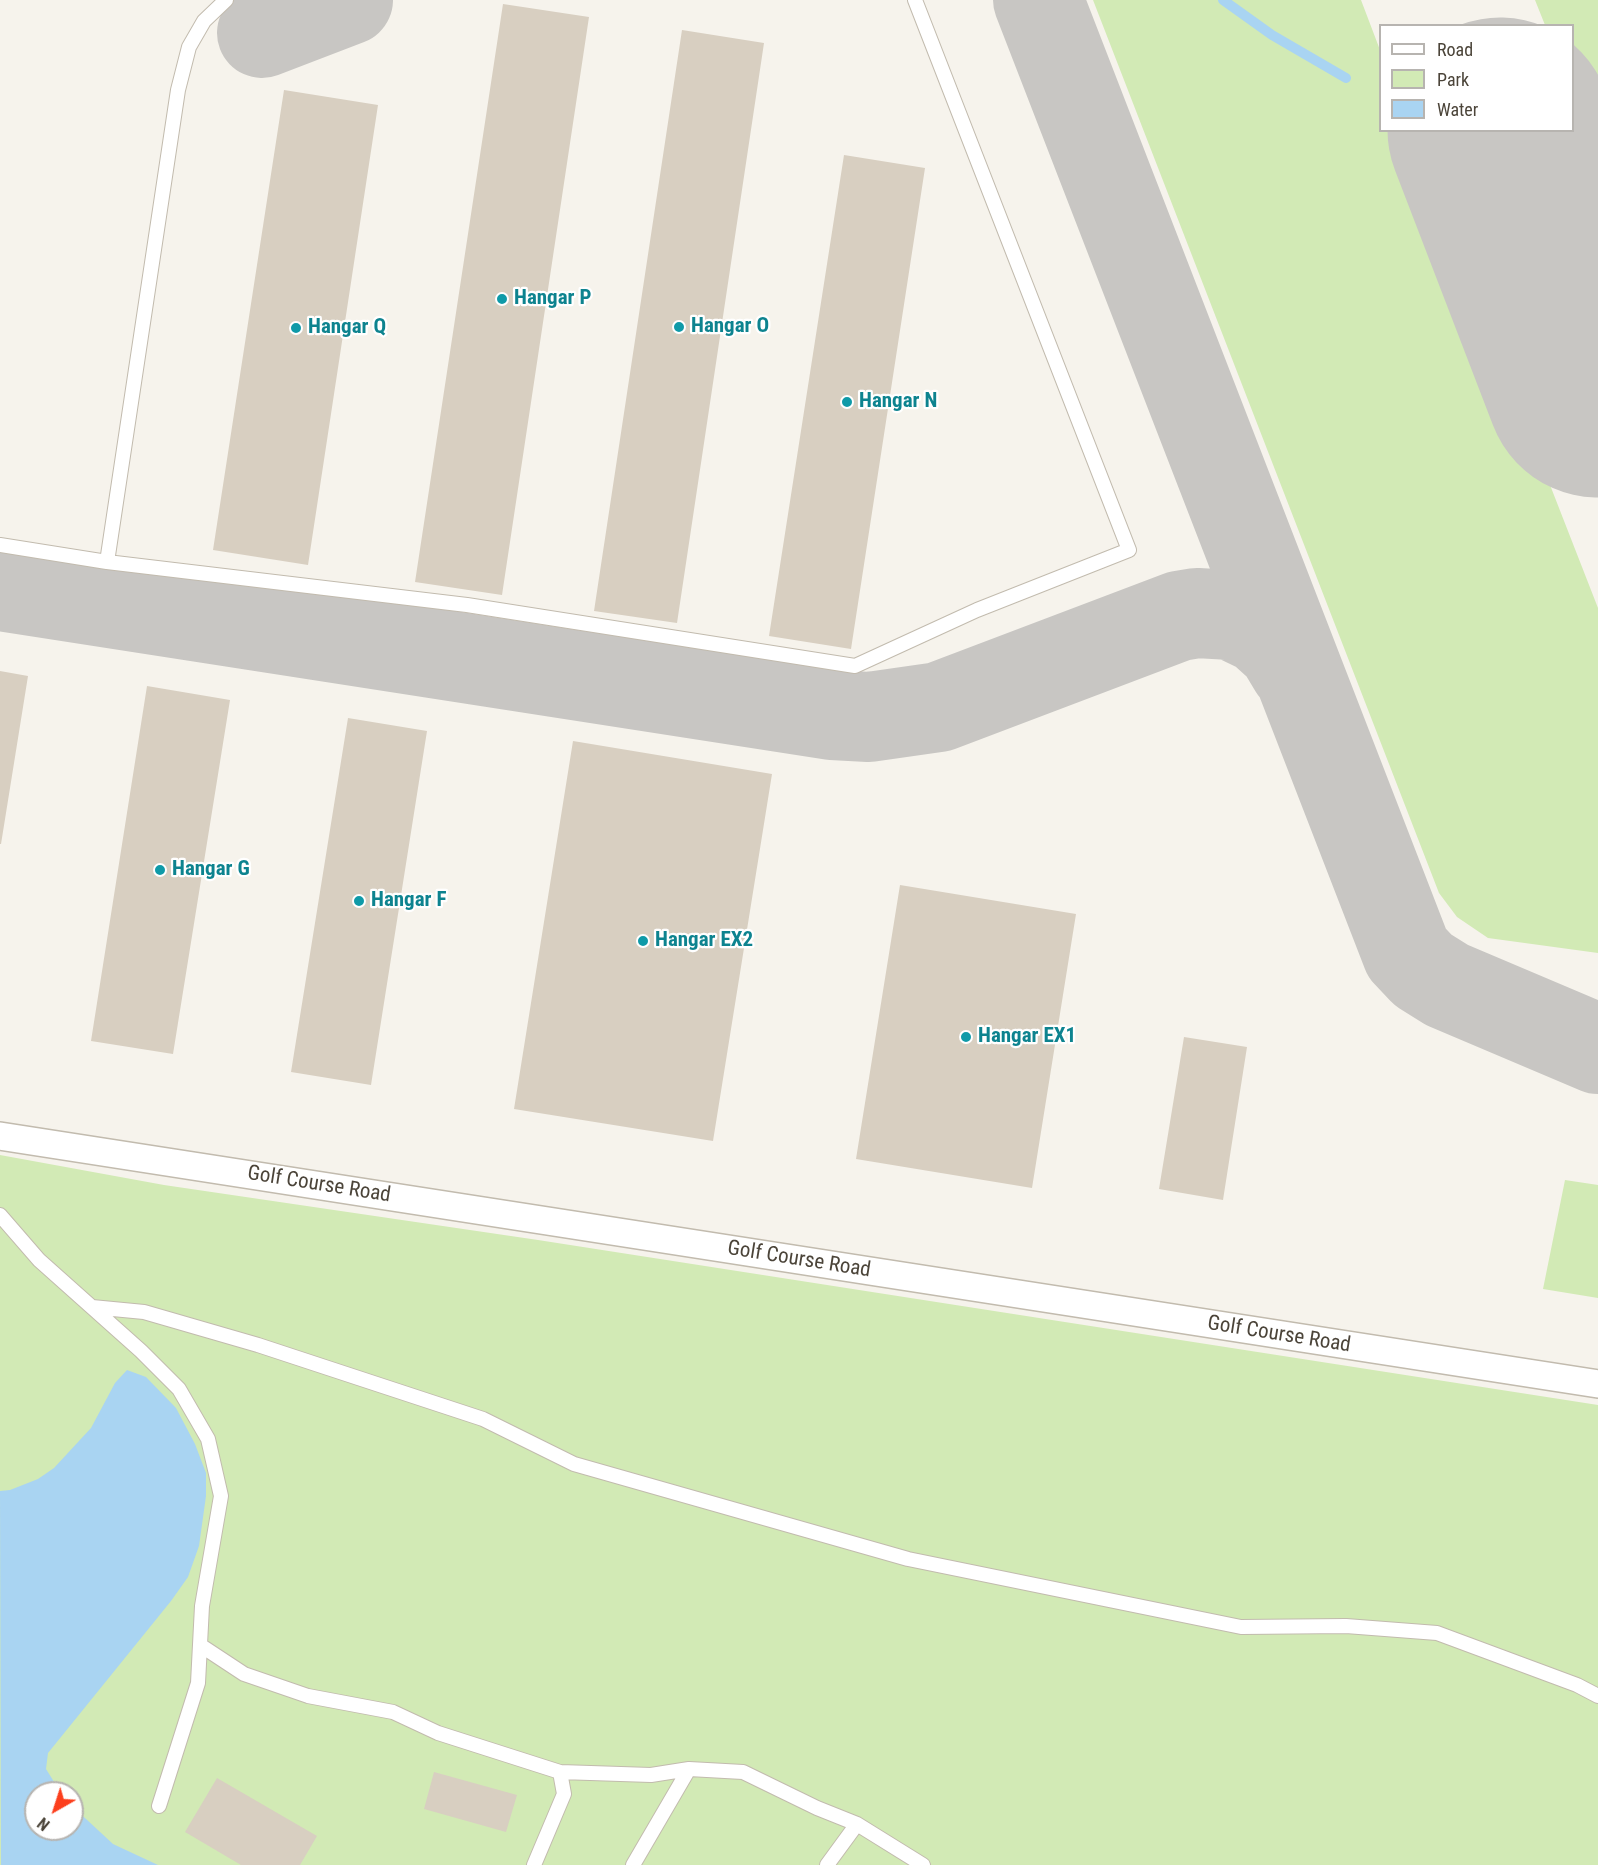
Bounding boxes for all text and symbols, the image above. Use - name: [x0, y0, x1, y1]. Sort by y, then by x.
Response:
- legend: [1379, 24, 1574, 132]
- text: Road: [1437, 39, 1473, 60]
- text: Park: [1437, 69, 1469, 90]
- text: Water: [1437, 99, 1478, 120]
- place label: Hangar P: [514, 286, 591, 312]
- marker: Hangar P: [495, 292, 509, 306]
- place label: Hangar O: [691, 314, 769, 340]
- place label: Hangar Q: [308, 315, 386, 341]
- marker: Hangar O: [672, 320, 686, 334]
- marker: Hangar Q: [289, 321, 303, 335]
- place label: Hangar N: [859, 389, 937, 415]
- marker: Hangar N: [840, 395, 854, 409]
- place label: Hangar G: [172, 857, 250, 883]
- marker: Hangar G: [153, 863, 167, 877]
- place label: Hangar F: [371, 888, 446, 914]
- marker: Hangar F: [352, 894, 366, 908]
- place label: Hangar EX2: [655, 928, 753, 954]
- marker: Hangar EX2: [636, 934, 650, 948]
- place label: Hangar EX1: [978, 1024, 1076, 1050]
- marker: Hangar EX1: [959, 1030, 973, 1044]
- street label: Golf Course Road: [246, 1161, 392, 1209]
- street label: Golf Course Road: [726, 1236, 872, 1284]
- street label: Golf Course Road: [1206, 1311, 1352, 1359]
- north arrow: [24, 1781, 84, 1841]
- text: N: [34, 1813, 53, 1834]

